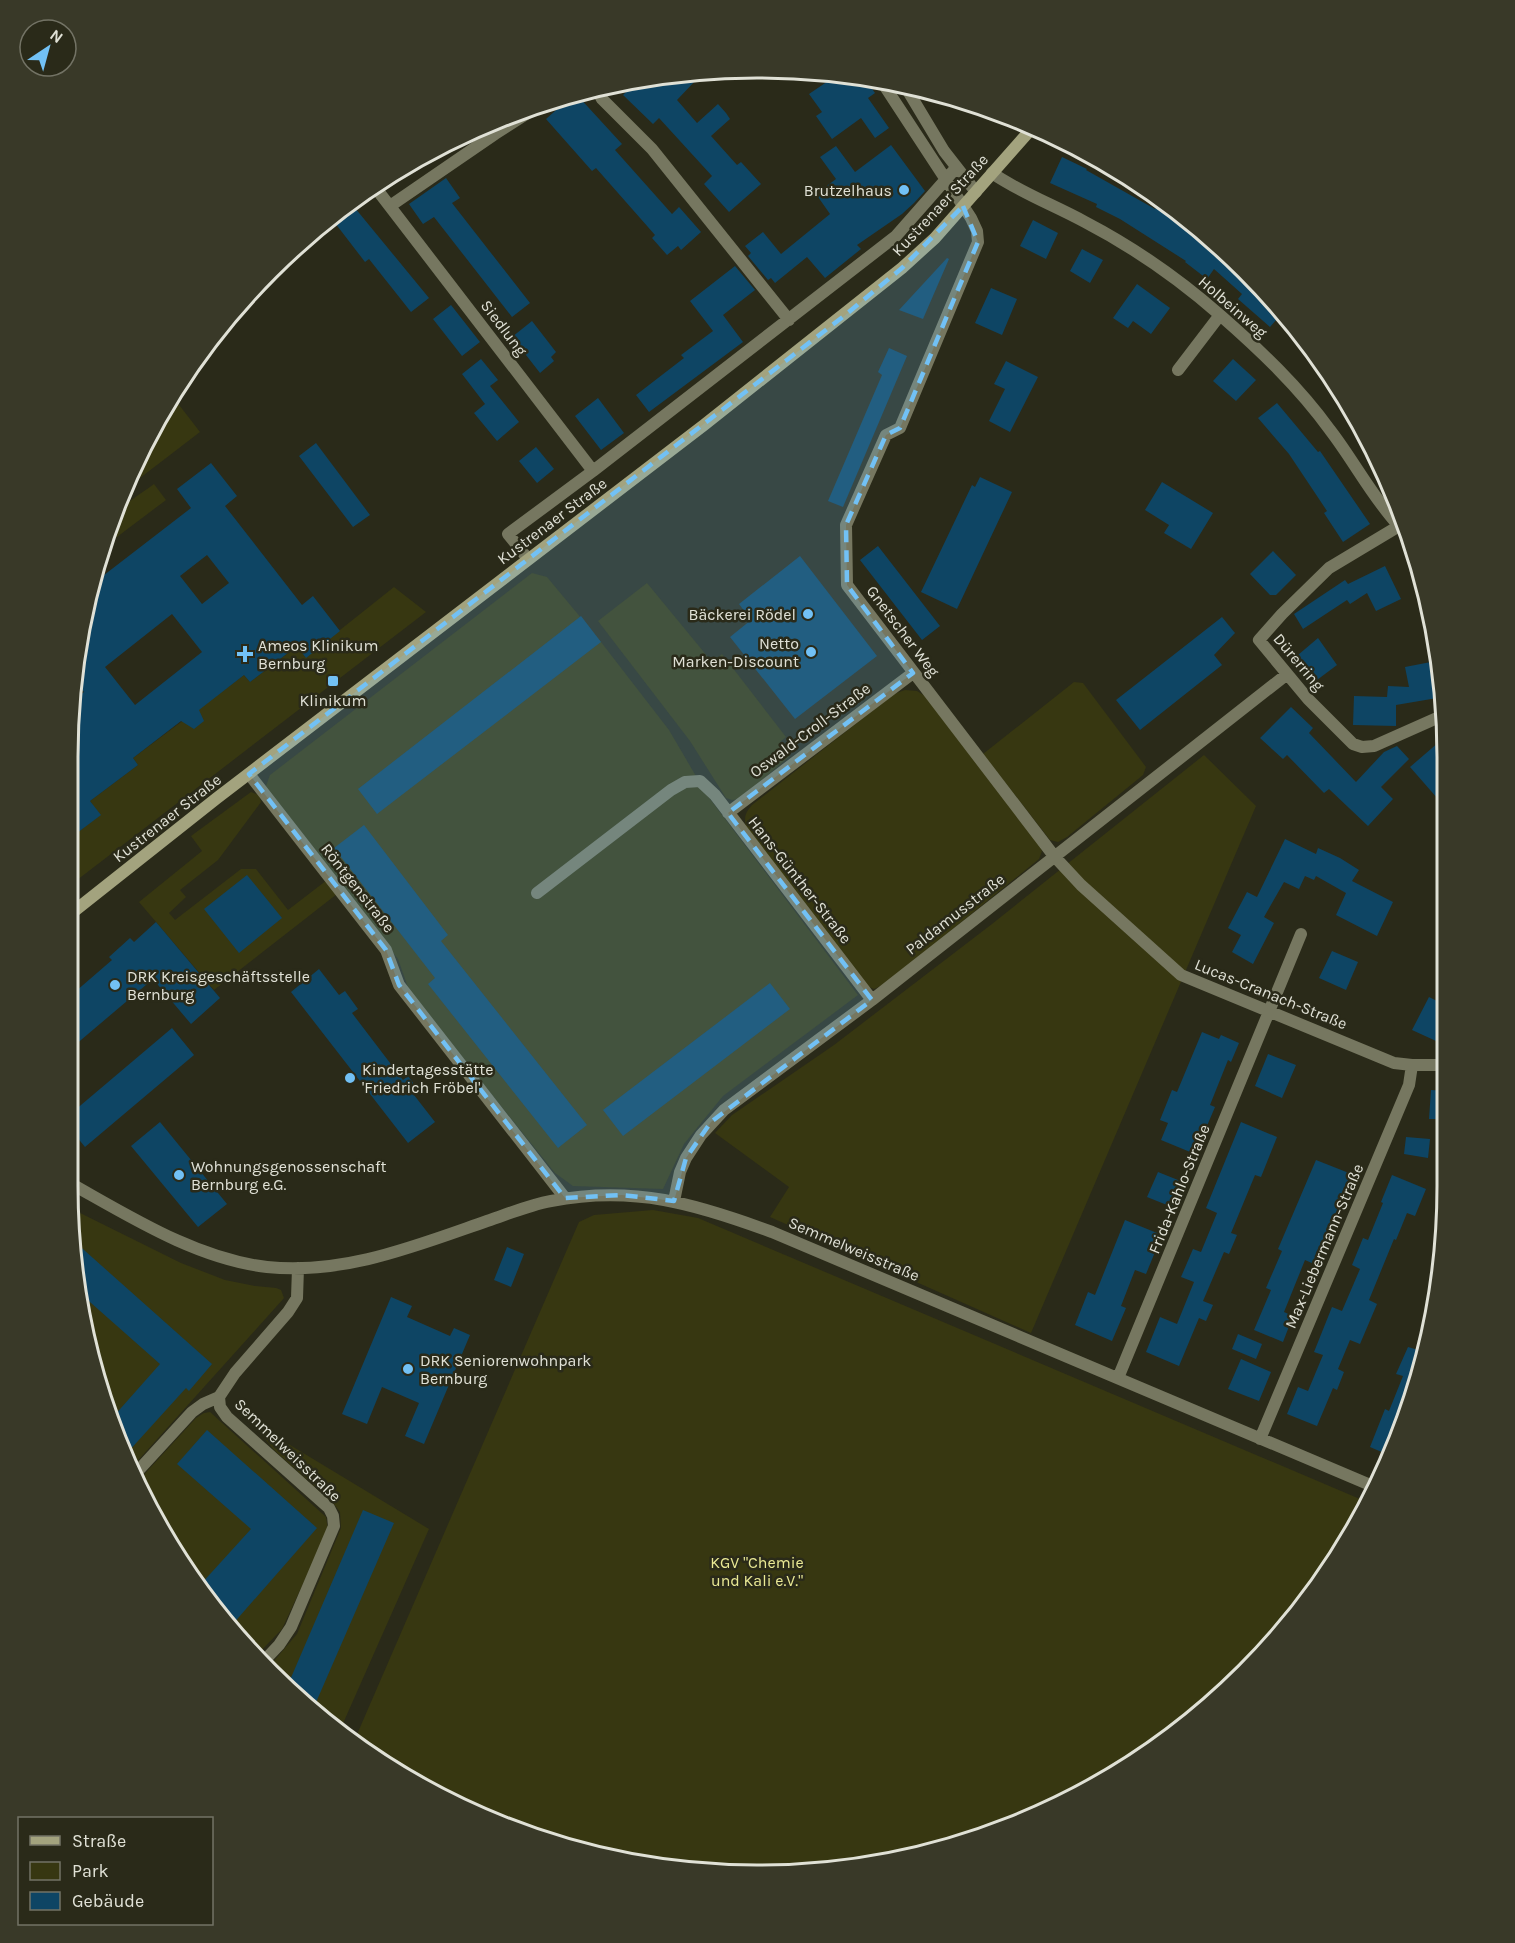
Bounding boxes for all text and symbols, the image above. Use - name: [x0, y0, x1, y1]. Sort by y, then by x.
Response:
- north arrow: [18, 18, 78, 78]
- text: N: [46, 25, 67, 47]
- street label: Kustrenaer Straße: [888, 150, 992, 260]
- place label: Brutzelhaus: [804, 181, 892, 200]
- marker: Brutzelhaus: [897, 183, 911, 197]
- street label: Holbeinweg: [1195, 272, 1271, 342]
- street label: Siedlung: [477, 296, 531, 360]
- street label: Kustrenaer Straße: [493, 474, 611, 568]
- street label: Gnetscher Weg: [863, 582, 943, 680]
- place label: Bäckerei Rödel: [688, 605, 796, 624]
- marker: Bäckerei Rödel: [801, 607, 815, 621]
- street label: Dürerring: [1269, 629, 1329, 695]
- place label: Netto Marken-Discount: [672, 634, 799, 671]
- place label: Ameos Klinikum Bernburg: [258, 636, 378, 673]
- marker: Ameos Klinikum Bernburg: [236, 645, 254, 663]
- marker: Netto Marken-Discount: [804, 645, 818, 659]
- marker: Klinikum: [326, 674, 340, 688]
- street label: Oswald-Croll-Straße: [746, 679, 874, 781]
- place label: Klinikum: [299, 691, 367, 710]
- street label: Kustrenaer Straße: [109, 770, 225, 866]
- street label: Hans-Günther-Straße: [744, 813, 856, 947]
- street label: Röntgenstraße: [317, 840, 399, 936]
- street label: Paldamusstraße: [902, 869, 1008, 959]
- street label: Lucas-Cranach-Straße: [1192, 955, 1350, 1033]
- place label: DRK Kreisgeschäftsstelle Bernburg: [127, 967, 310, 1004]
- marker: DRK Kreisgeschäftsstelle Bernburg: [108, 978, 122, 992]
- place label: Kindertagesstätte 'Friedrich Fröbel': [362, 1060, 494, 1097]
- marker: Kindertagesstätte 'Friedrich Fröbel': [343, 1071, 357, 1085]
- street label: Frida-Kahlo-Straße: [1144, 1121, 1214, 1257]
- place label: Wohnungsgenossenschaft Bernburg e.G.: [191, 1157, 387, 1194]
- street label: Max-Liebermann-Straße: [1281, 1161, 1367, 1331]
- marker: Wohnungsgenossenschaft Bernburg e.G.: [172, 1168, 186, 1182]
- street label: Semmelweisstraße: [786, 1213, 922, 1285]
- place label: DRK Seniorenwohnpark Bernburg: [420, 1351, 591, 1388]
- marker: DRK Seniorenwohnpark Bernburg: [401, 1362, 415, 1376]
- street label: Semmelweisstraße: [231, 1394, 345, 1506]
- park label: KGV "Chemie und Kali e.V.": [710, 1553, 804, 1590]
- legend: [18, 1817, 213, 1925]
- text: Straße: [72, 1830, 126, 1852]
- text: Park: [72, 1860, 109, 1882]
- text: Gebäude: [72, 1890, 144, 1912]

